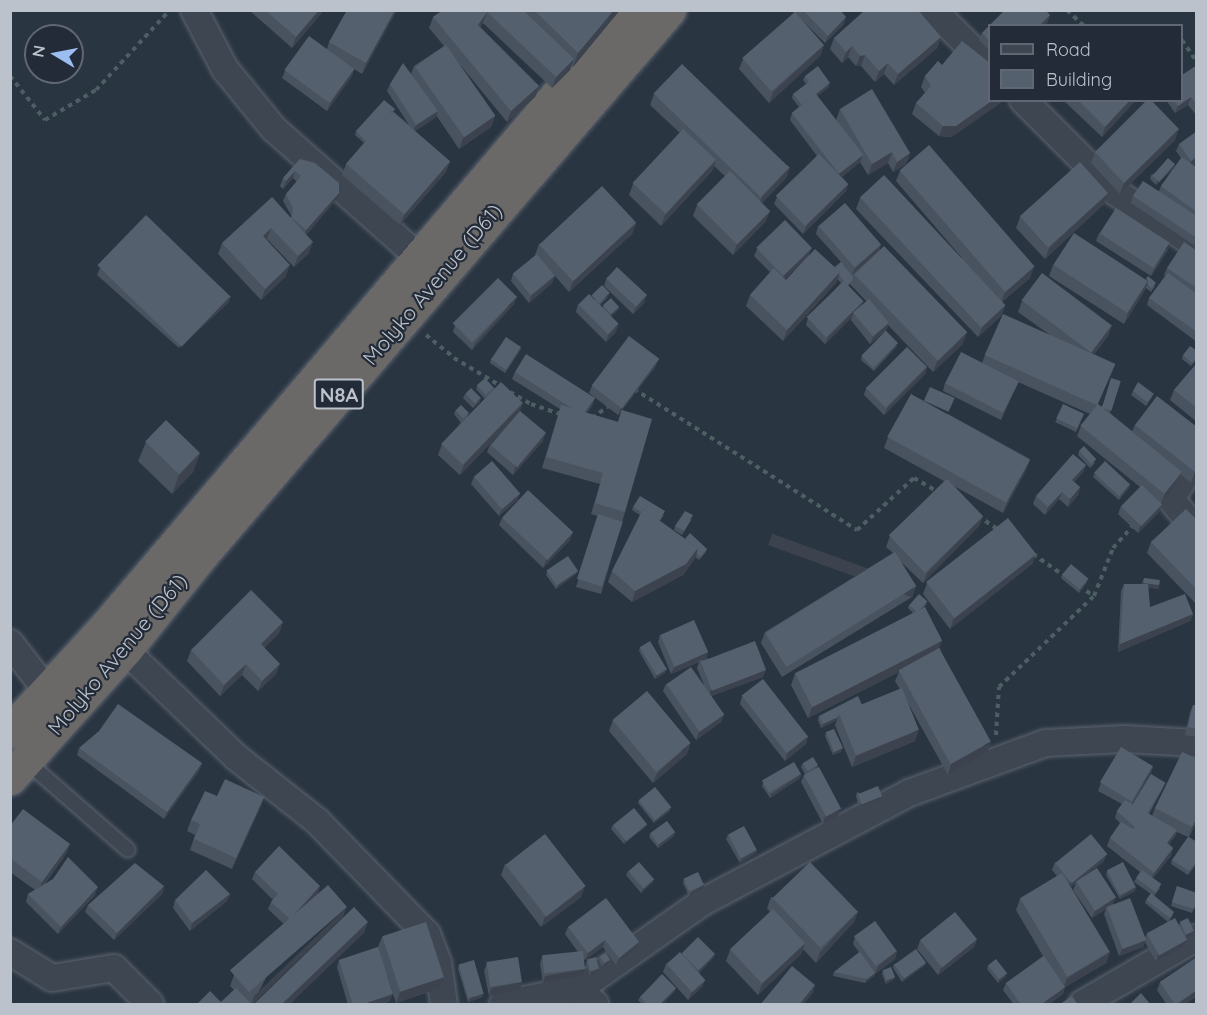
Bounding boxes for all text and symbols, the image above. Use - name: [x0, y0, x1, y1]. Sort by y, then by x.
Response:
- north arrow: [24, 24, 84, 84]
- legend: [988, 24, 1183, 102]
- text: Road: [1046, 38, 1091, 61]
- text: N: [27, 44, 49, 59]
- text: Building: [1046, 68, 1112, 91]
- street label: Molyko Avenue (D61): [357, 198, 507, 370]
- road number: N8A: [314, 377, 364, 411]
- street label: Molyko Avenue (D61): [42, 568, 192, 740]

